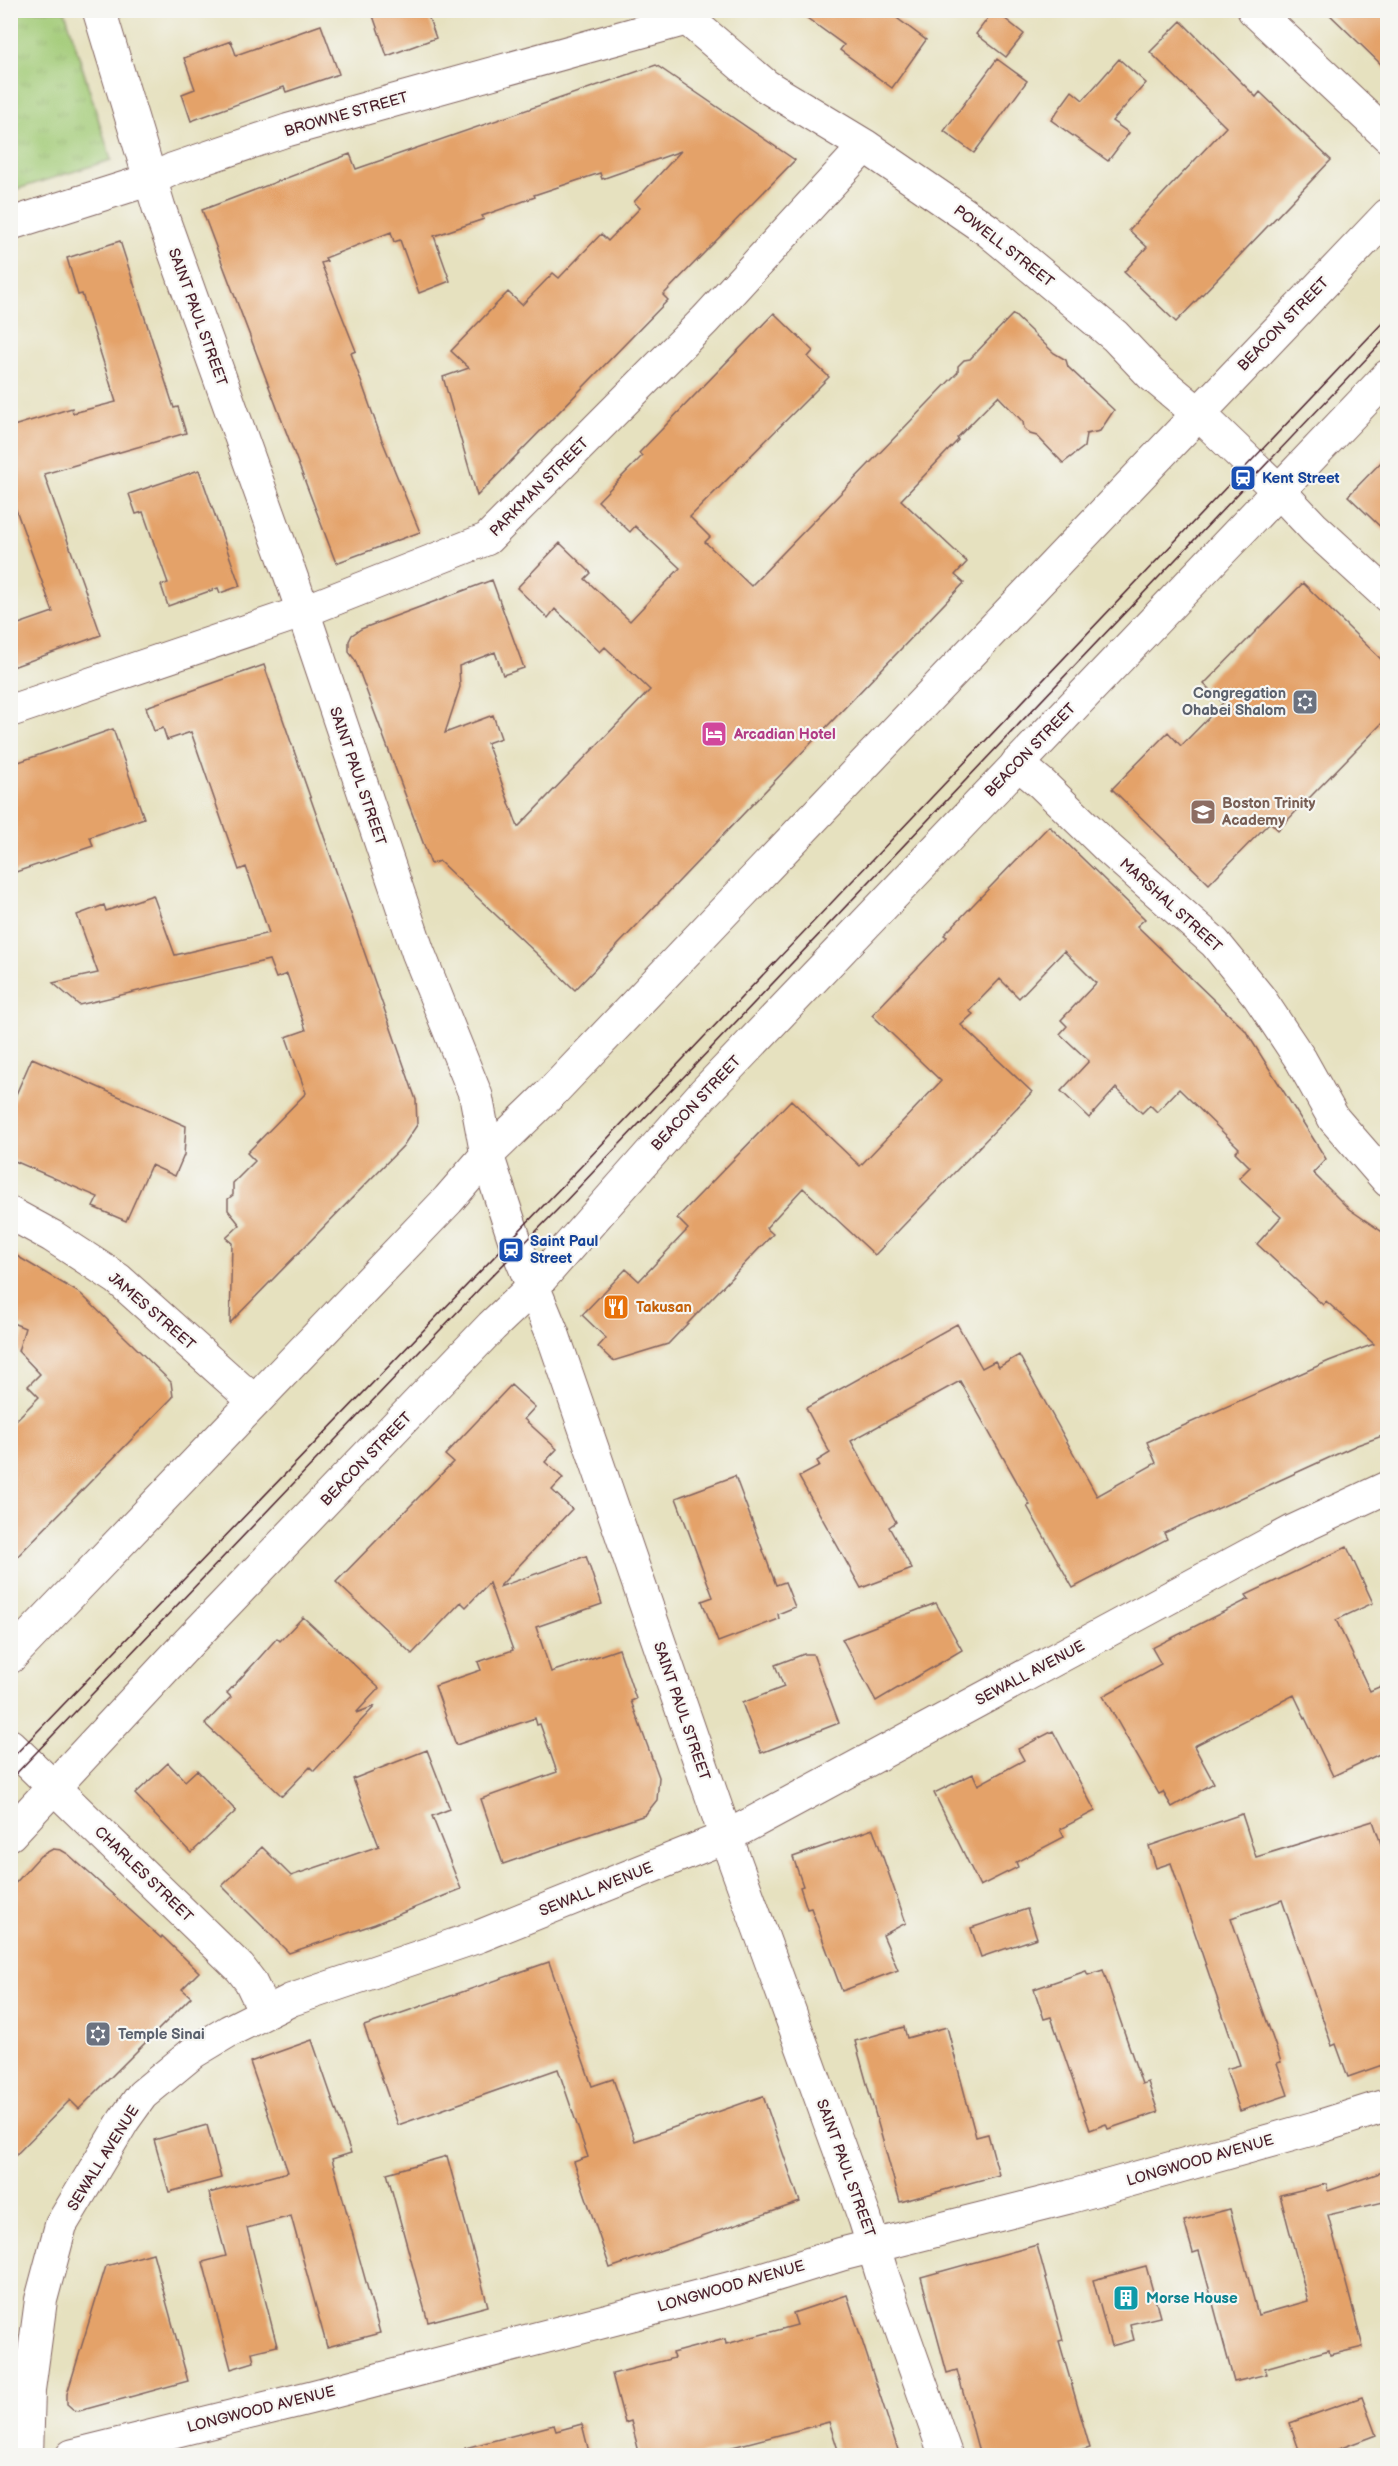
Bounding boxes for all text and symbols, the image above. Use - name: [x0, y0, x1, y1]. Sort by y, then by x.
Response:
- street label: BROWNE STREET: [282, 88, 410, 141]
- street label: POWELL STREET: [950, 201, 1058, 292]
- street label: SAINT PAUL STREET: [164, 246, 231, 389]
- street label: BEACON STREET: [1234, 273, 1333, 375]
- street label: PARKMAN STREET: [486, 434, 593, 541]
- station icon: Kent Street: [1228, 463, 1258, 493]
- place label: Kent Street: [1262, 469, 1340, 488]
- place label: Congregation Ohabei Shalom: [1182, 684, 1286, 720]
- synagogue icon: Congregation Ohabei Shalom: [1290, 687, 1320, 717]
- street label: BEACON STREET: [981, 699, 1080, 801]
- street label: SAINT PAUL STREET: [325, 704, 390, 848]
- hotel icon: Arcadian Hotel: [699, 719, 729, 749]
- place label: Arcadian Hotel: [733, 725, 836, 744]
- place label: Boston Trinity Academy: [1221, 794, 1316, 830]
- school or university icon: Boston Trinity Academy: [1188, 797, 1218, 827]
- street label: MARSHAL STREET: [1115, 854, 1226, 956]
- street label: BEACON STREET: [647, 1052, 745, 1155]
- place label: Saint Paul Street: [530, 1232, 598, 1268]
- station icon: Saint Paul Street: [496, 1235, 526, 1265]
- street label: JAMES STREET: [104, 1268, 199, 1354]
- restaurant icon: Takusan: [601, 1292, 631, 1322]
- place label: Takusan: [636, 1298, 692, 1317]
- street label: BEACON STREET: [317, 1408, 416, 1510]
- street label: SEWALL AVENUE: [972, 1637, 1088, 1710]
- street label: SAINT PAUL STREET: [649, 1639, 714, 1783]
- street label: CHARLES STREET: [90, 1822, 197, 1926]
- street label: SEWALL AVENUE: [536, 1858, 656, 1921]
- synagogue icon: Temple Sinai: [83, 2019, 113, 2049]
- place label: Temple Sinai: [118, 2025, 205, 2044]
- street label: SAINT PAUL STREET: [812, 2097, 879, 2240]
- street label: SEWALL AVENUE: [63, 2102, 144, 2215]
- street label: LONGWOOD AVENUE: [1124, 2130, 1276, 2191]
- street label: LONGWOOD AVENUE: [655, 2256, 807, 2317]
- building icon: Morse House: [1111, 2283, 1141, 2313]
- place label: Morse House: [1146, 2289, 1238, 2308]
- street label: LONGWOOD AVENUE: [185, 2382, 337, 2437]

